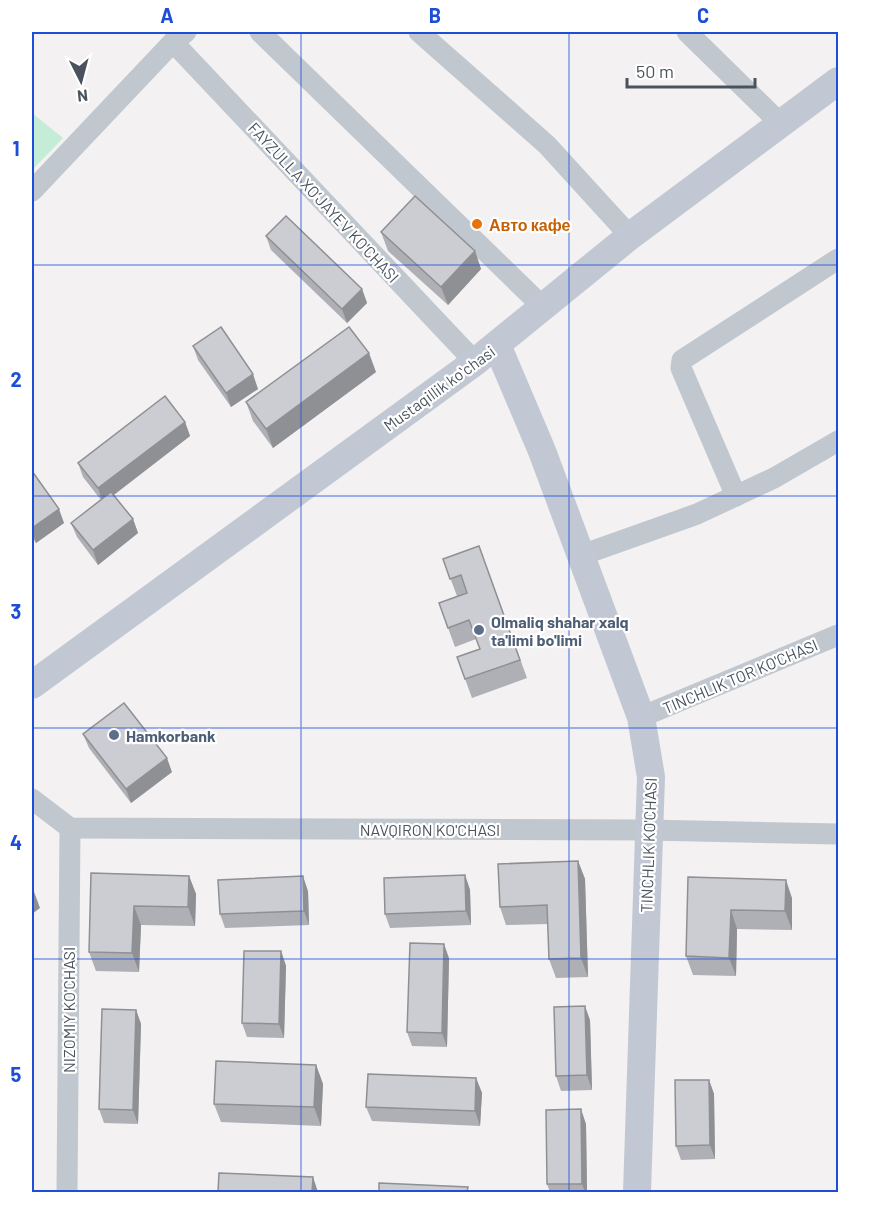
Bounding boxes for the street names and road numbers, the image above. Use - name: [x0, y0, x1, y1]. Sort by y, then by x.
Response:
- street label: FAYZULLA XO‘JAYEV KO'CHASI: [245, 118, 403, 286]
- street label: Mustaqillik koʻchasi: [380, 341, 498, 435]
- street label: TINCHLIK TOR KO'CHASI: [660, 635, 820, 717]
- street label: TINCHLIK KO'CHASI: [636, 777, 660, 913]
- street label: NAVQIRON KO'CHASI: [360, 820, 500, 839]
- street label: NIZOMIY KO'CHASI: [59, 947, 78, 1073]

